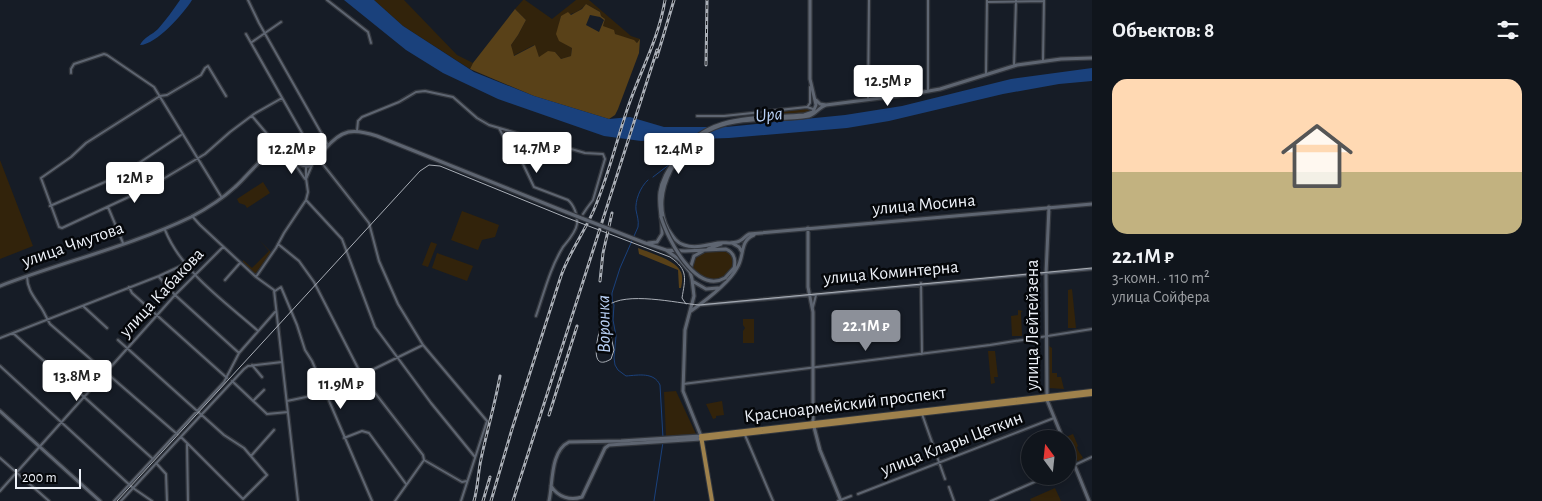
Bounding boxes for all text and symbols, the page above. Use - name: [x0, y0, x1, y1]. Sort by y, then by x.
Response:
- icon: filters: [1494, 16, 1522, 44]
- text: Объектов: 8: [1112, 20, 1214, 41]
- pin: 12.5M ₽: [842, 64, 934, 107]
- text: 12.5M ₽: [865, 73, 911, 89]
- water label: Upa: [754, 104, 784, 126]
- icon: home: [1272, 111, 1362, 201]
- pin: 12.2M ₽: [246, 132, 338, 175]
- pin: 14.7M ₽: [491, 132, 583, 174]
- pin: 12.4M ₽: [633, 132, 725, 175]
- text: 14.7M ₽: [513, 140, 561, 156]
- text: 12.2M ₽: [268, 141, 316, 157]
- text: 12.4M ₽: [655, 141, 703, 157]
- pin: 12M ₽: [100, 162, 170, 204]
- text: 12M ₽: [117, 170, 153, 186]
- street label: улица Мосина: [871, 192, 976, 219]
- street label: улица Чмутова: [19, 219, 126, 271]
- street label: улица Кабакова: [115, 244, 208, 342]
- text: 22.1M ₽: [1112, 246, 1174, 267]
- street label: улица Коминтерна: [822, 258, 959, 288]
- street label: улица Лейтейзена: [1024, 259, 1042, 392]
- text: 3-комн. · 110 m²: [1112, 270, 1210, 286]
- text: улица Сойфера: [1112, 289, 1210, 305]
- water label: Воронка: [594, 295, 614, 353]
- pin: 22.1M ₽: [820, 310, 912, 352]
- text: 22.1M ₽: [842, 318, 890, 334]
- pin: 13.8M ₽: [31, 360, 123, 402]
- text: 13.8M ₽: [54, 368, 100, 384]
- pin: 11.9M ₽: [295, 368, 387, 410]
- text: 11.9M ₽: [318, 376, 364, 392]
- street label: Красноармейский проспект: [743, 384, 947, 426]
- street label: улица Клары Цеткин: [878, 409, 1025, 480]
- north arrow: [1021, 430, 1076, 485]
- map controls: [1021, 430, 1076, 485]
- scale bar: [15, 466, 81, 489]
- text: 200 m: [22, 471, 57, 485]

